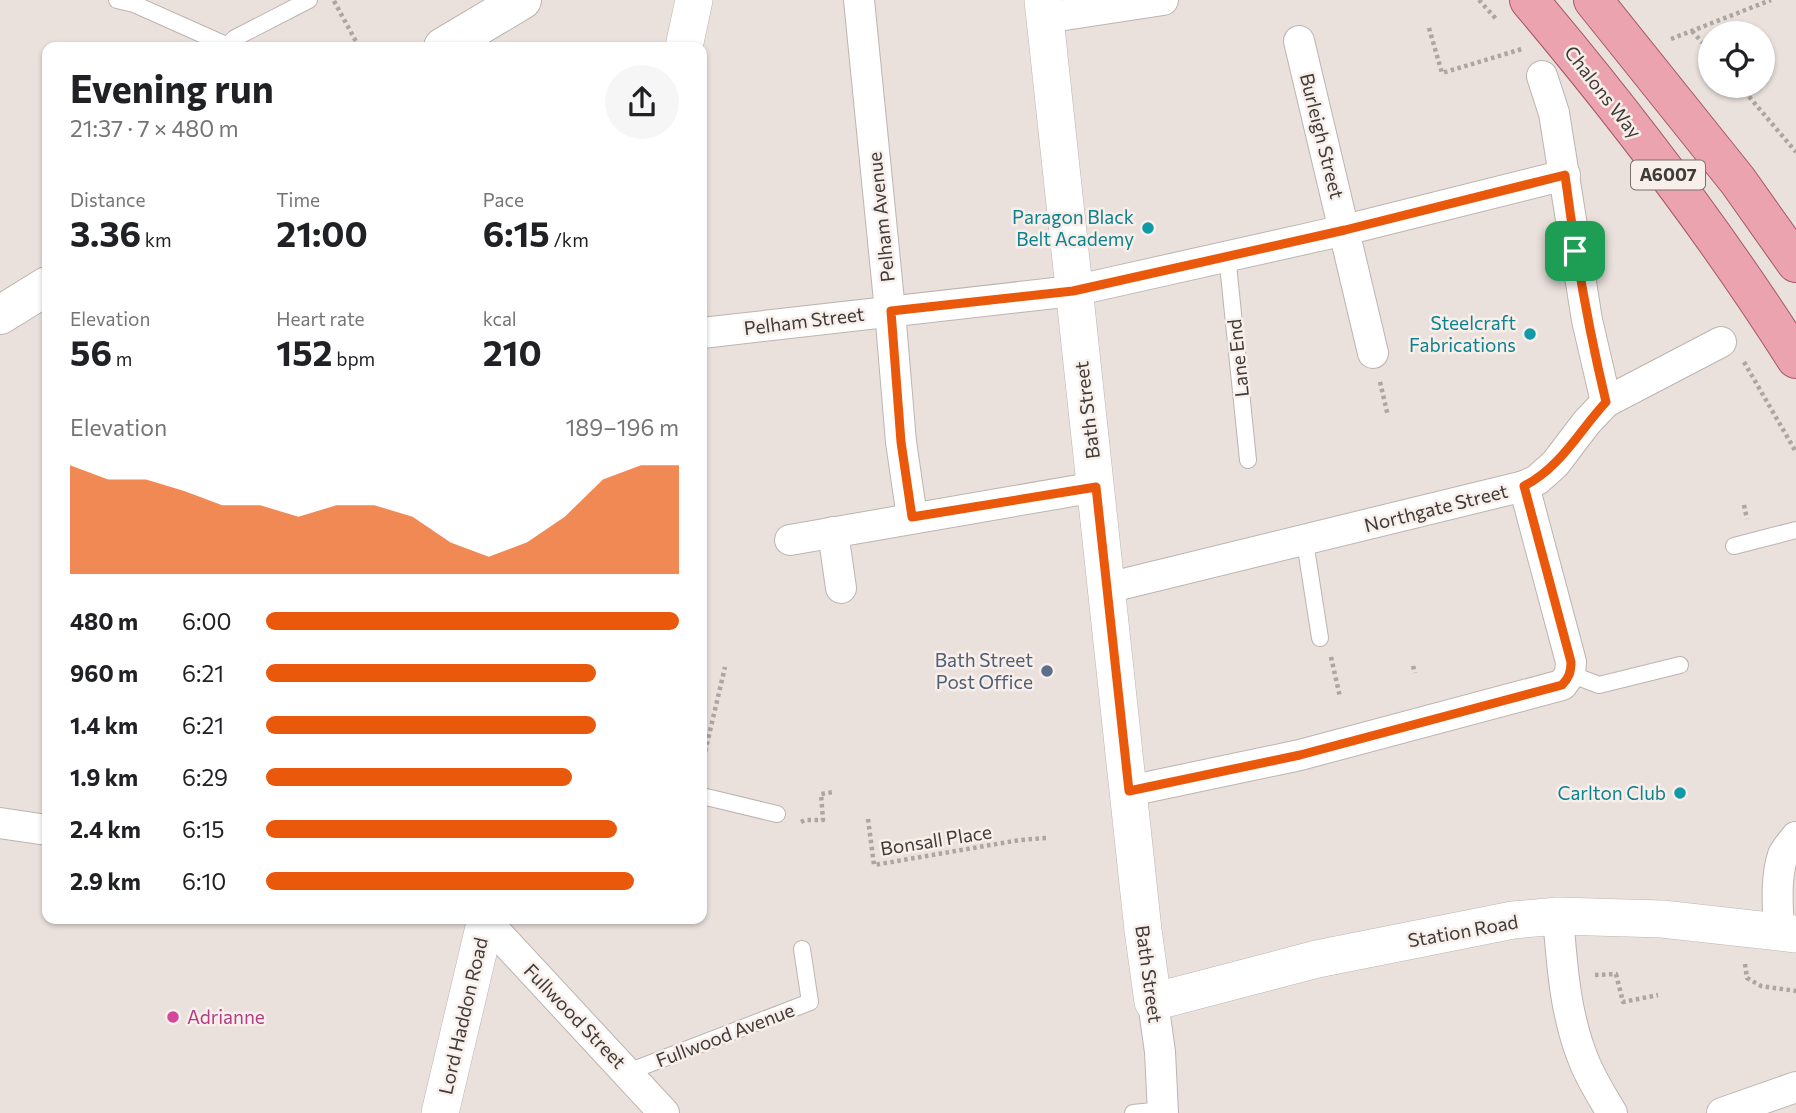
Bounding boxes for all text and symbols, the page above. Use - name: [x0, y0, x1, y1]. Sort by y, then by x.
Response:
- map controls: [1698, 21, 1775, 98]
- button: locate: [1698, 21, 1775, 98]
- street label: Chalons Way: [1560, 41, 1647, 143]
- text: Evening run: [70, 64, 274, 111]
- button: share: [605, 65, 679, 139]
- street label: Burleigh Street: [1296, 71, 1349, 201]
- text: 21:37 · 7 × 480 m: [70, 114, 239, 142]
- street label: Pelham Avenue: [862, 151, 899, 283]
- road number: A6007: [1631, 160, 1705, 190]
- text: Distance: [70, 188, 146, 211]
- text: Time: [276, 188, 320, 211]
- text: Pace: [483, 188, 524, 211]
- place label: Paragon Black Belt Academy: [1012, 205, 1134, 250]
- text: 3.36: [70, 211, 141, 254]
- text: 21:00: [276, 211, 368, 254]
- text: 6:15: [483, 211, 550, 254]
- marker: Paragon Black Belt Academy: [1140, 220, 1156, 236]
- pin: [1545, 221, 1605, 281]
- text: km: [141, 228, 172, 251]
- text: /km: [550, 228, 589, 251]
- icon: arrive: [1556, 232, 1594, 270]
- street label: Pelham Street: [742, 302, 866, 339]
- text: Elevation: [70, 307, 150, 330]
- text: Heart rate: [276, 307, 365, 330]
- text: kcal: [483, 307, 517, 330]
- place label: Steelcraft Fabrications: [1409, 311, 1516, 356]
- street label: Lane End: [1222, 318, 1253, 398]
- marker: Steelcraft Fabrications: [1522, 326, 1538, 342]
- text: 56: [70, 330, 112, 373]
- text: 152: [276, 330, 333, 373]
- text: 210: [483, 330, 542, 373]
- text: m: [112, 347, 132, 370]
- text: bpm: [333, 347, 375, 370]
- street label: Bath Street: [1069, 360, 1104, 460]
- text: Elevation: [70, 413, 167, 441]
- text: 189–196 m: [565, 413, 679, 441]
- street label: Northgate Street: [1362, 479, 1510, 536]
- text: 480 m: [70, 607, 138, 635]
- text: 6:00: [182, 607, 231, 635]
- place label: Bath Street Post Office: [935, 648, 1033, 693]
- text: 960 m: [70, 659, 138, 687]
- text: 6:21: [182, 659, 224, 687]
- marker: Bath Street Post Office: [1039, 663, 1055, 679]
- text: 1.4 km: [70, 711, 138, 739]
- text: 6:21: [182, 711, 224, 739]
- text: 1.9 km: [70, 763, 138, 791]
- text: 6:29: [182, 763, 228, 791]
- place label: Carlton Club: [1557, 781, 1666, 804]
- marker: Carlton Club: [1672, 785, 1688, 801]
- text: 2.4 km: [70, 815, 141, 843]
- text: 6:15: [182, 815, 224, 843]
- street label: Bonsall Place: [879, 819, 993, 860]
- text: 2.9 km: [70, 867, 141, 895]
- text: 6:10: [182, 867, 226, 895]
- street label: Station Road: [1406, 909, 1520, 952]
- street label: Bath Street: [1131, 924, 1168, 1024]
- street label: Lord Haddon Road: [433, 935, 492, 1097]
- street label: Fullwood Street: [520, 958, 631, 1073]
- street label: Fullwood Avenue: [652, 998, 797, 1072]
- place label: Adrianne: [187, 1005, 265, 1028]
- marker: Adrianne: [165, 1009, 181, 1025]

